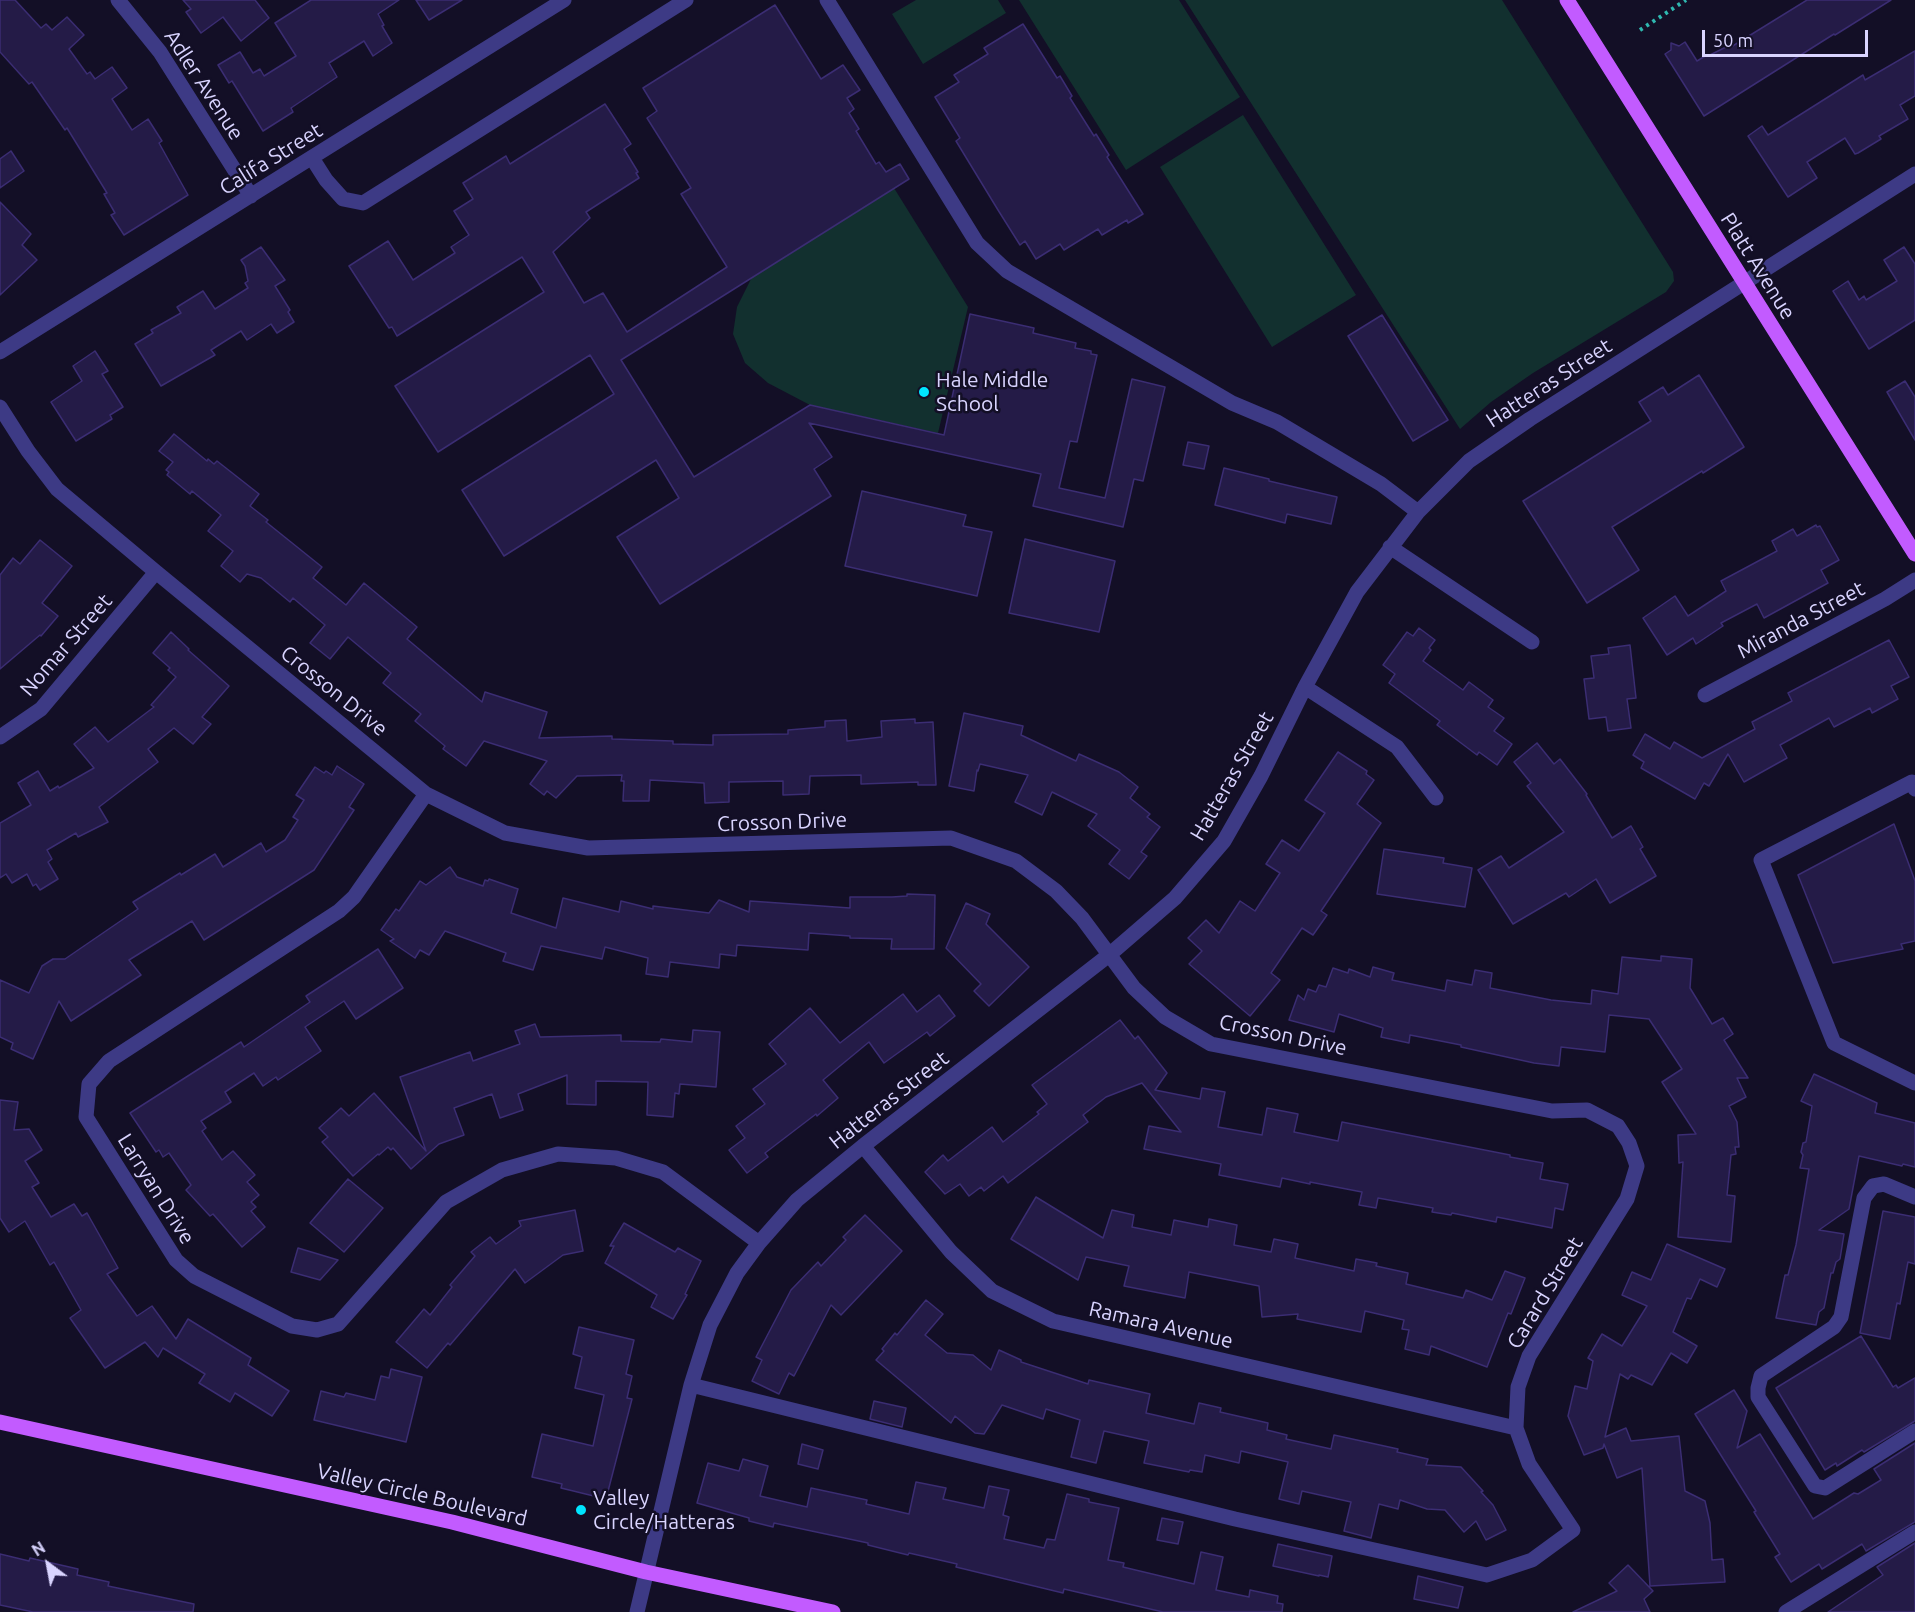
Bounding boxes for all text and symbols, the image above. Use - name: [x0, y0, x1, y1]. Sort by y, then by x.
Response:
- scale bar: [1705, 18, 1872, 56]
- street label: Adler Avenue: [159, 25, 249, 145]
- text: 50 m: [1713, 30, 1753, 50]
- street label: Califa Street: [215, 117, 327, 201]
- street label: Platt Avenue: [1715, 208, 1801, 324]
- street label: Hatteras Street: [1481, 333, 1617, 433]
- place label: Hale Middle School: [936, 367, 1048, 417]
- marker: Hale Middle School: [917, 385, 931, 399]
- street label: Miranda Street: [1733, 576, 1869, 664]
- street label: Nomar Street: [15, 589, 117, 701]
- street label: Crosson Drive: [276, 640, 392, 742]
- street label: Hatteras Street: [1185, 707, 1279, 845]
- street label: Crosson Drive: [717, 807, 847, 837]
- street label: Crosson Drive: [1217, 1009, 1349, 1061]
- street label: Hatteras Street: [824, 1046, 954, 1154]
- street label: Larryan Drive: [112, 1129, 200, 1249]
- street label: Carard Street: [1502, 1232, 1588, 1354]
- street label: Ramara Avenue: [1087, 1296, 1235, 1354]
- street label: Valley Circle Boulevard: [315, 1459, 529, 1531]
- place label: Valley Circle/Hatteras: [593, 1485, 735, 1535]
- marker: Valley Circle/Hatteras: [574, 1503, 588, 1517]
- north arrow: [18, 1534, 78, 1594]
- text: N: [29, 1538, 48, 1560]

